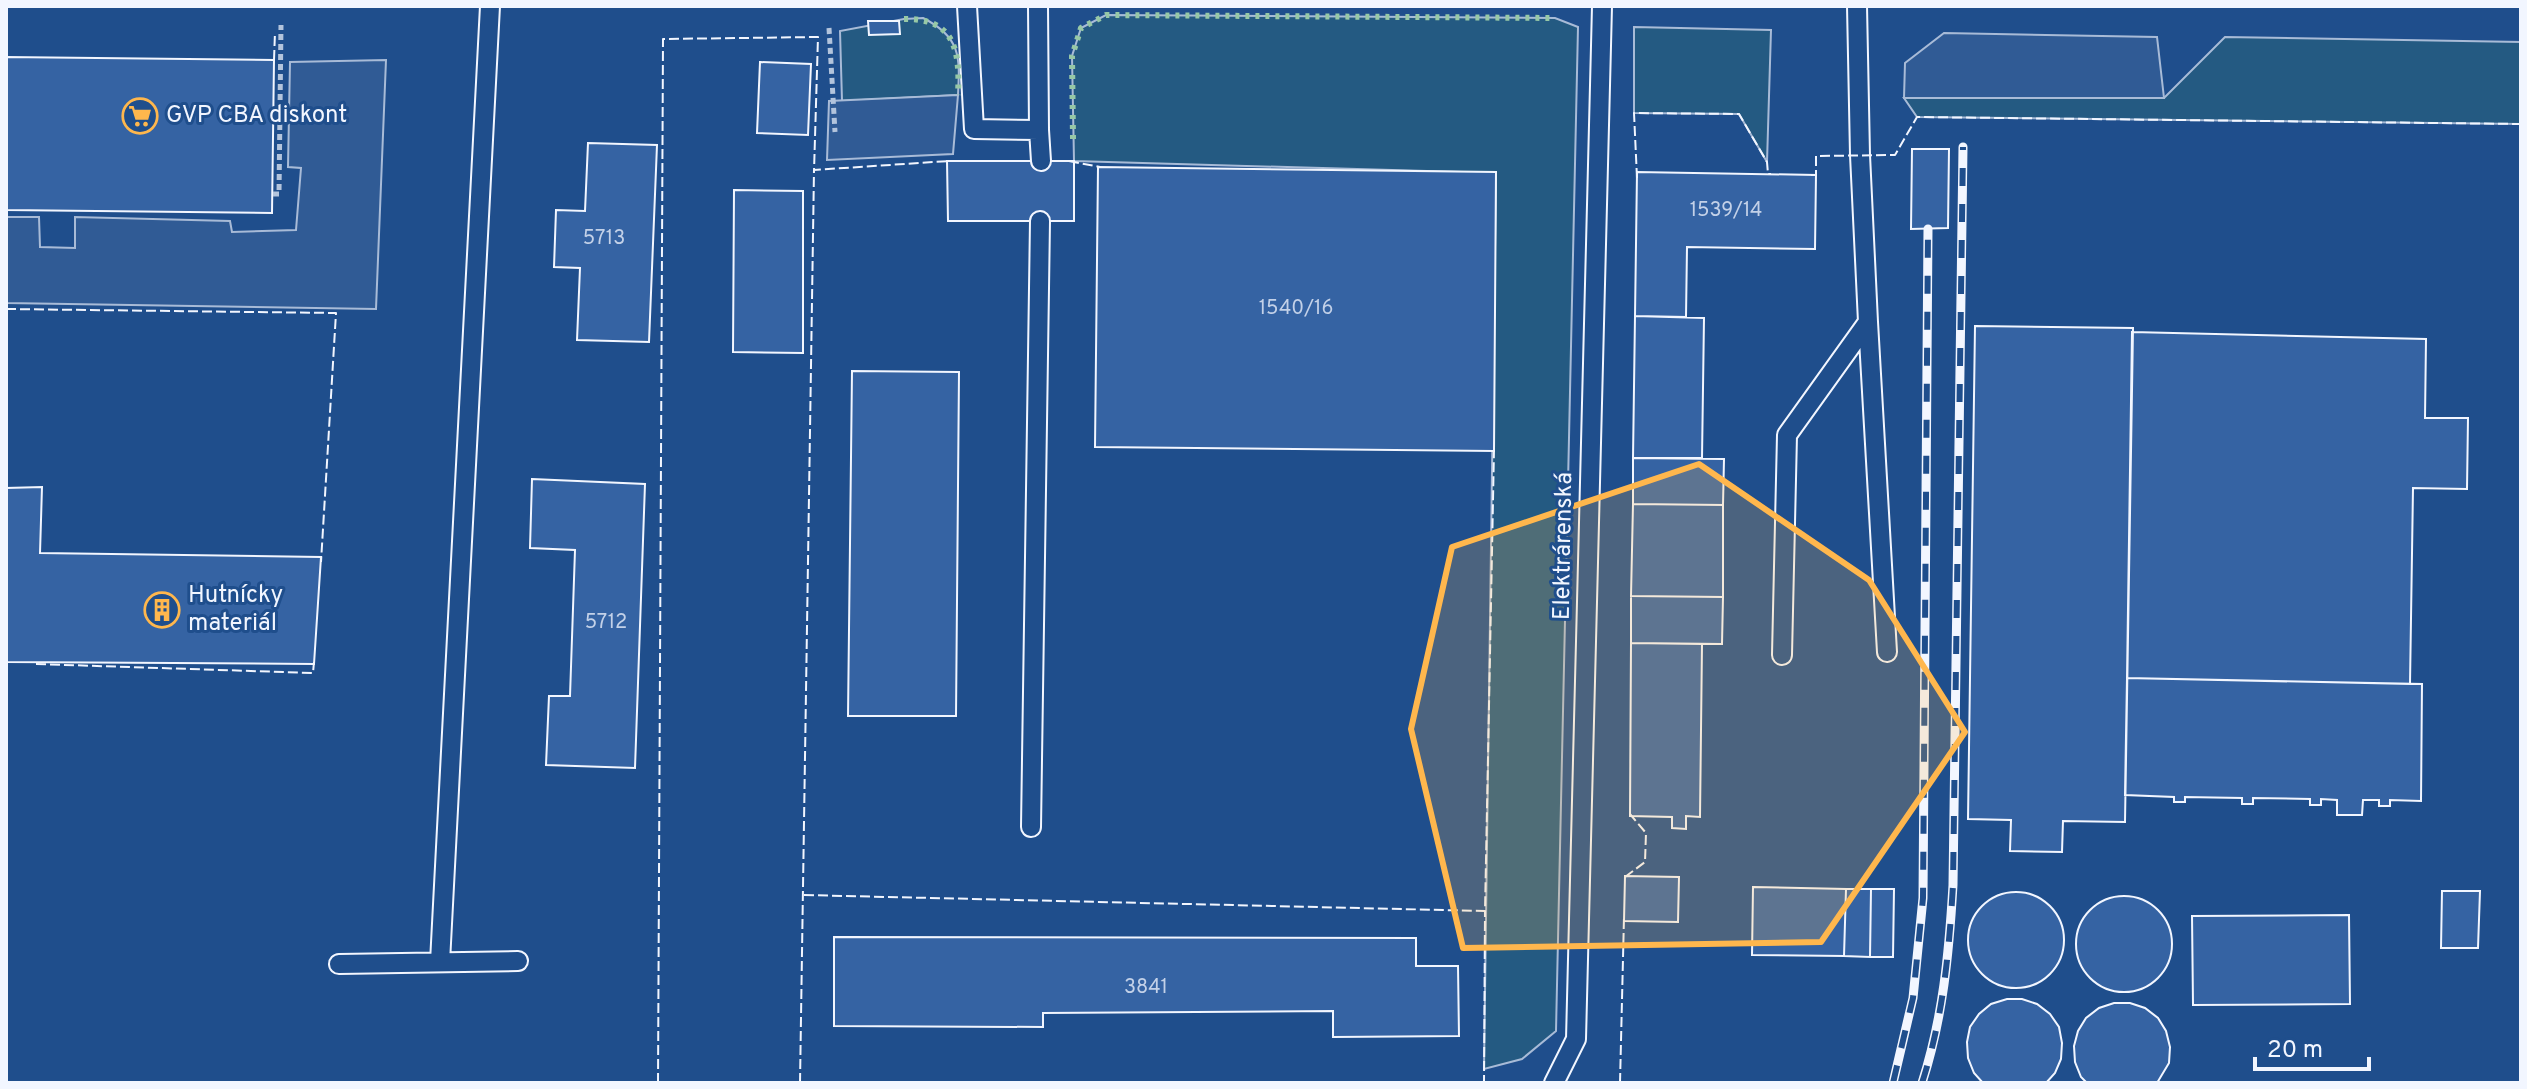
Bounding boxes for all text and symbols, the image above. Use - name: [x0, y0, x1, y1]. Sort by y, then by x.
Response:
- supermarket icon: GVP CBA diskont: [121, 97, 159, 135]
- place label: GVP CBA diskont: [166, 101, 347, 131]
- house number: 1539/14: [1690, 198, 1762, 224]
- house number: 5713: [583, 226, 625, 252]
- house number: 1540/16: [1259, 296, 1333, 322]
- street label: Elektrárenská: [1548, 472, 1580, 620]
- place label: Hutnícky materiál: [188, 581, 283, 639]
- building icon: Hutnícky materiál: [143, 591, 181, 629]
- house number: 5712: [585, 610, 627, 636]
- house number: 3841: [1124, 975, 1168, 1001]
- scale bar: [2255, 1021, 2369, 1071]
- text: 20 m: [2267, 1036, 2323, 1066]

